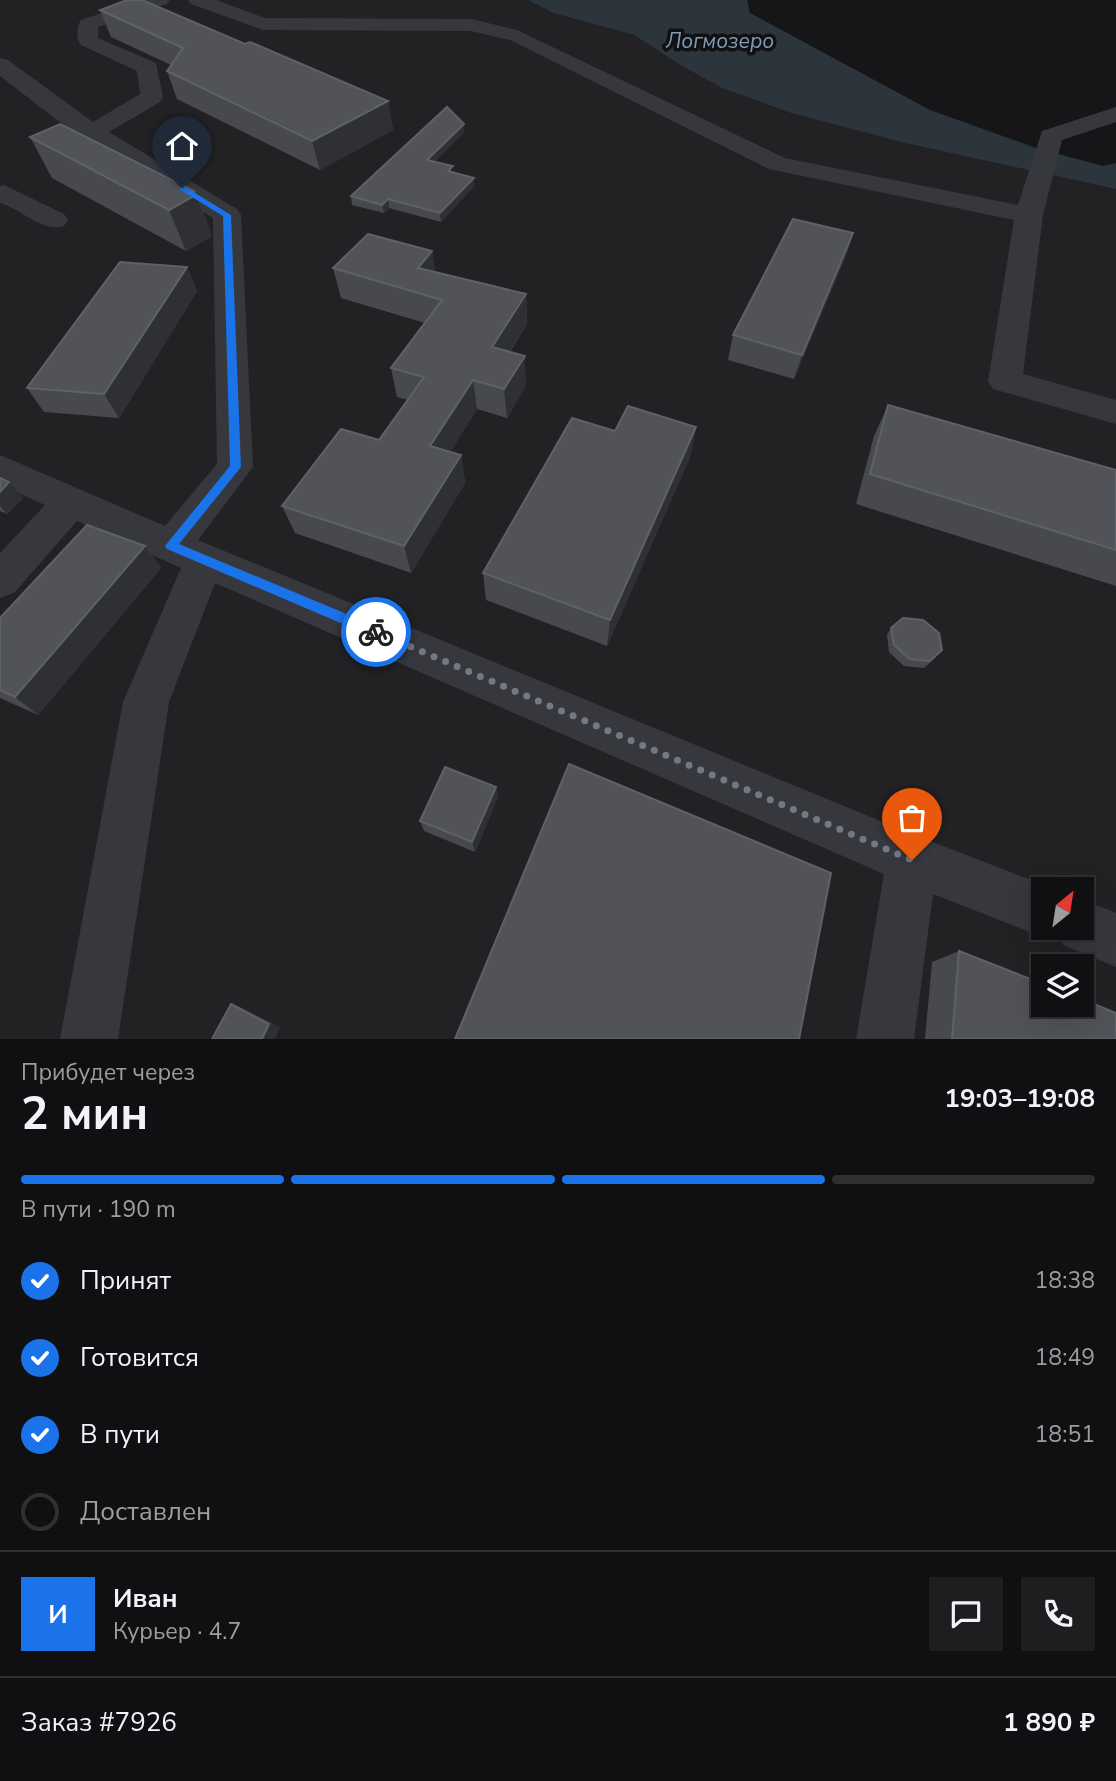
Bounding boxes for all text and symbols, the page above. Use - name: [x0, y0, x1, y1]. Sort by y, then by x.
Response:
- water label: Логмозеро: [665, 27, 774, 55]
- pin: [152, 116, 212, 188]
- icon: home: [163, 127, 201, 165]
- courier: [341, 597, 411, 667]
- icon: bike: [357, 613, 395, 651]
- pin: [882, 788, 942, 860]
- icon: bag: [893, 799, 931, 837]
- north arrow: [1031, 877, 1094, 940]
- map controls: [1031, 877, 1094, 1017]
- button: layers: [1031, 954, 1094, 1017]
- text: Прибудет через: [21, 1057, 195, 1088]
- text: 19:03–19:08: [944, 1081, 1095, 1116]
- text: 2 мин: [21, 1082, 148, 1145]
- text: В пути · 190 m: [21, 1194, 176, 1225]
- icon: check: [21, 1262, 59, 1300]
- text: Принят: [80, 1263, 171, 1298]
- text: 18:38: [1035, 1265, 1095, 1296]
- icon: check: [21, 1339, 59, 1377]
- text: Готовится: [80, 1340, 199, 1375]
- text: 18:49: [1035, 1342, 1095, 1373]
- icon: check: [21, 1416, 59, 1454]
- text: В пути: [80, 1417, 160, 1452]
- text: 18:51: [1035, 1419, 1095, 1450]
- text: Доставлен: [80, 1494, 211, 1529]
- button: chat: [929, 1577, 1003, 1651]
- button: phone: [1021, 1577, 1095, 1651]
- text: Иван: [113, 1581, 178, 1616]
- text: И: [48, 1597, 68, 1632]
- text: Курьер · 4.7: [113, 1616, 241, 1647]
- text: Заказ #7926: [21, 1705, 177, 1740]
- text: 1 890 ₽: [1003, 1705, 1095, 1740]

